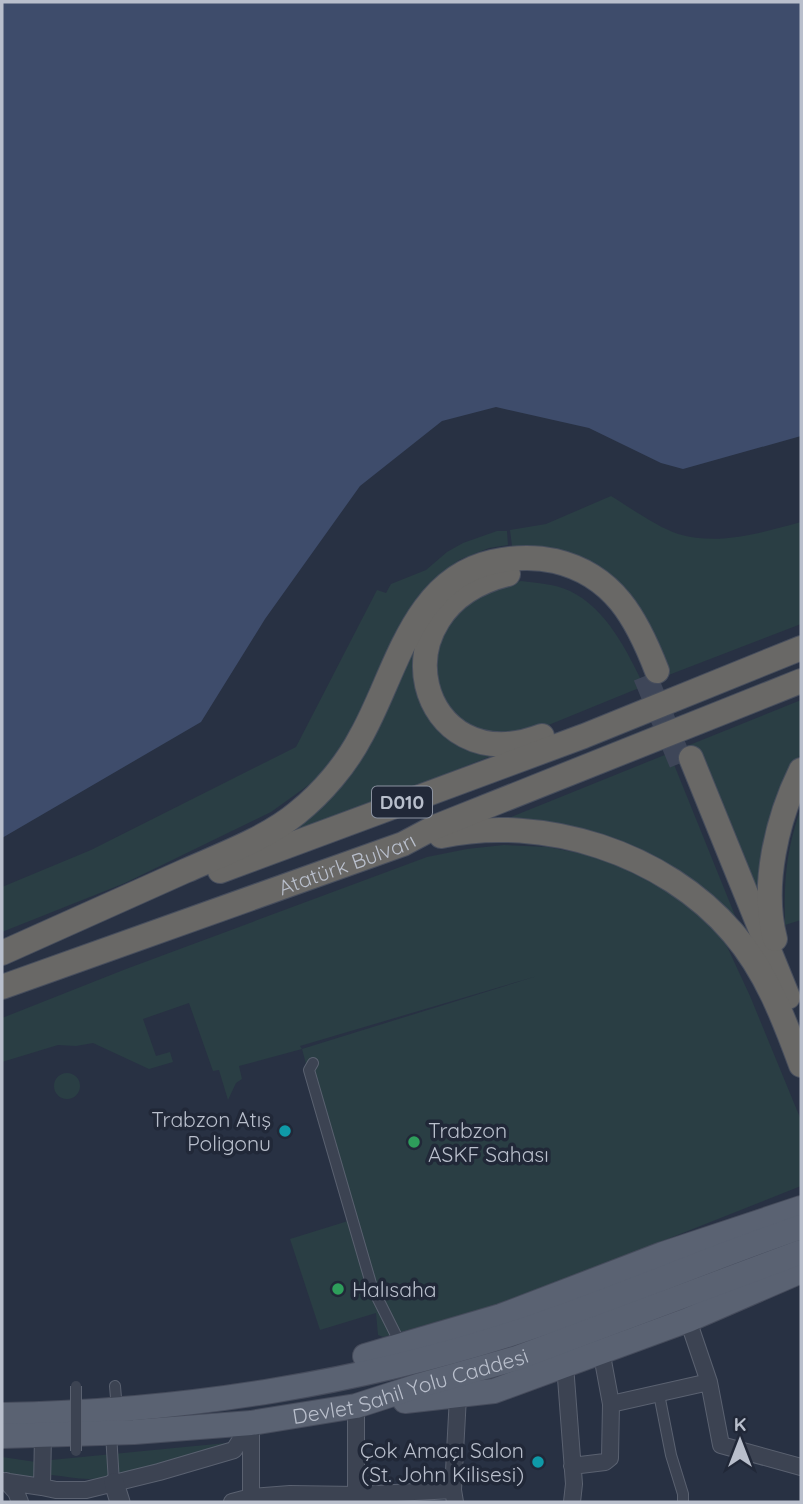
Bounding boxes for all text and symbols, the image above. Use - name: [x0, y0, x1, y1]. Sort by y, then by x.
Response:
- road number: D010: [372, 786, 432, 818]
- street label: Atatürk Bulvarı: [275, 827, 420, 900]
- place label: Trabzon Atış Poligonu: [151, 1106, 271, 1156]
- place label: Trabzon ASKF Sahası: [428, 1117, 549, 1167]
- marker: Trabzon Atış Poligonu: [277, 1123, 293, 1139]
- marker: Trabzon ASKF Sahası: [406, 1134, 422, 1150]
- place label: Halısaha: [352, 1276, 437, 1302]
- marker: Halısaha: [330, 1281, 346, 1297]
- street label: Devlet Sahil Yolu Caddesi: [290, 1342, 532, 1429]
- north arrow: [705, 1406, 775, 1476]
- text: K: [734, 1412, 746, 1436]
- place label: Çok Amaçı Salon (St. John Kilisesi): [360, 1437, 524, 1487]
- marker: Çok Amaçı Salon (St. John Kilisesi): [530, 1454, 546, 1470]

